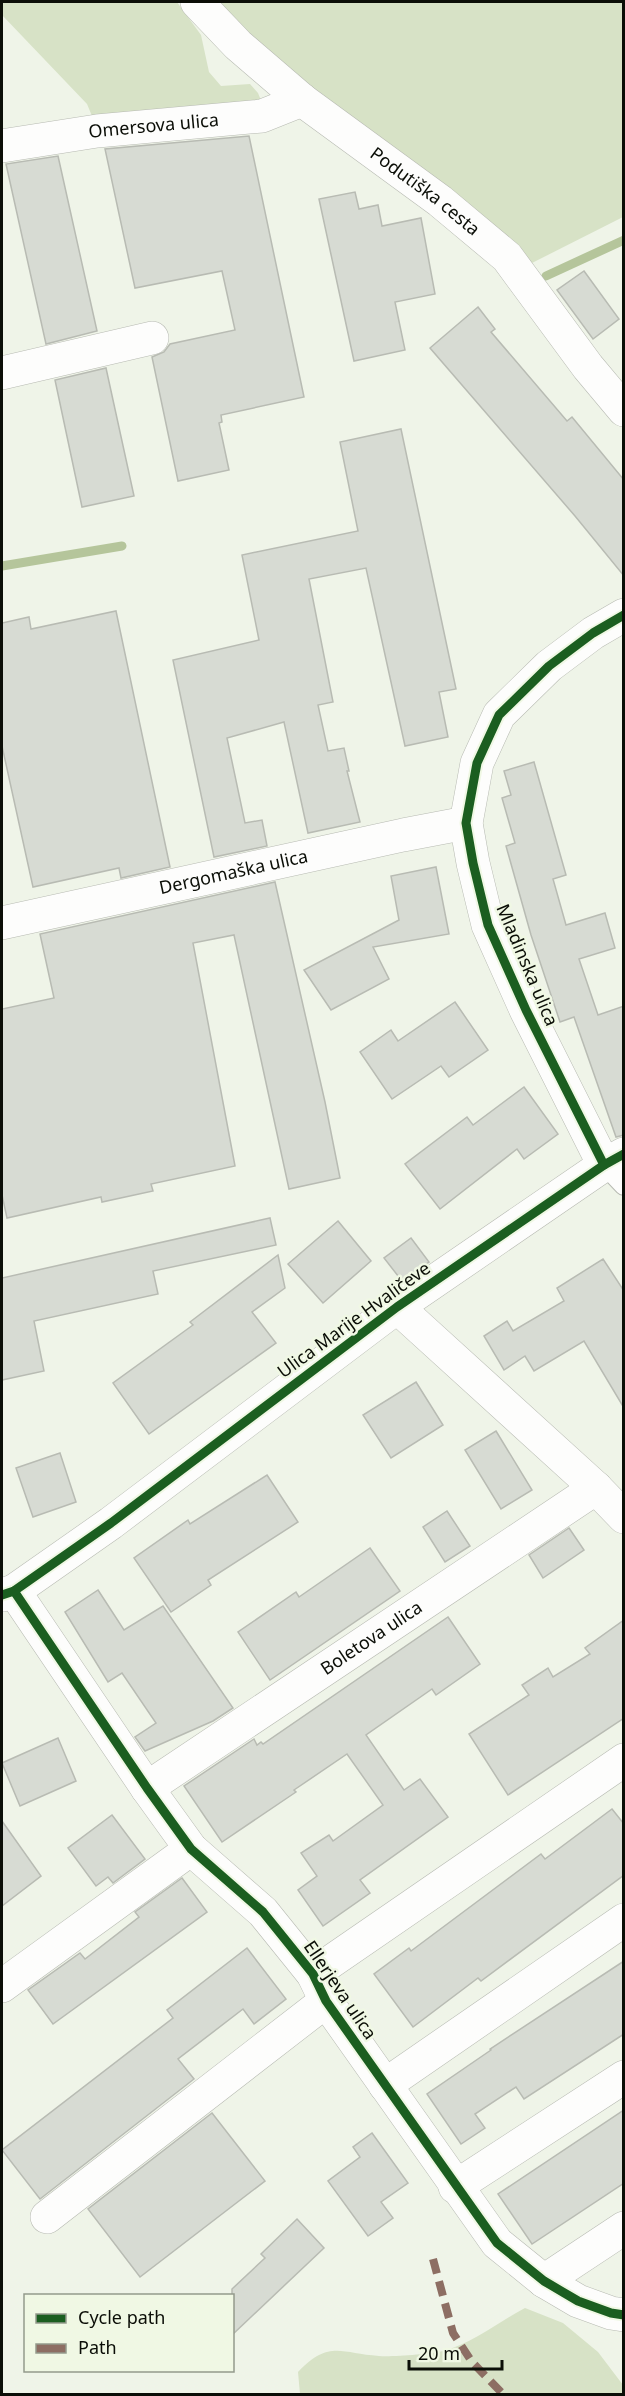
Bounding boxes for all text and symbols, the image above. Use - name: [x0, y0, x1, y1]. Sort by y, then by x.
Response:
- street label: Omersova ulica: [87, 107, 220, 143]
- street label: Podutiška cesta: [366, 141, 485, 240]
- street label: Dergomaška ulica: [157, 843, 310, 899]
- street label: Mladinska ulica: [491, 900, 564, 1029]
- street label: Ulica Marije Hvaličeve: [272, 1256, 435, 1383]
- street label: Boletova ulica: [315, 1595, 426, 1680]
- street label: Ellerjeva ulica: [299, 1935, 383, 2044]
- legend: [24, 2294, 234, 2372]
- text: Cycle path: [78, 2305, 165, 2329]
- scale bar: [409, 2333, 502, 2371]
- text: Path: [78, 2335, 117, 2359]
- text: 20 m: [418, 2341, 460, 2365]

